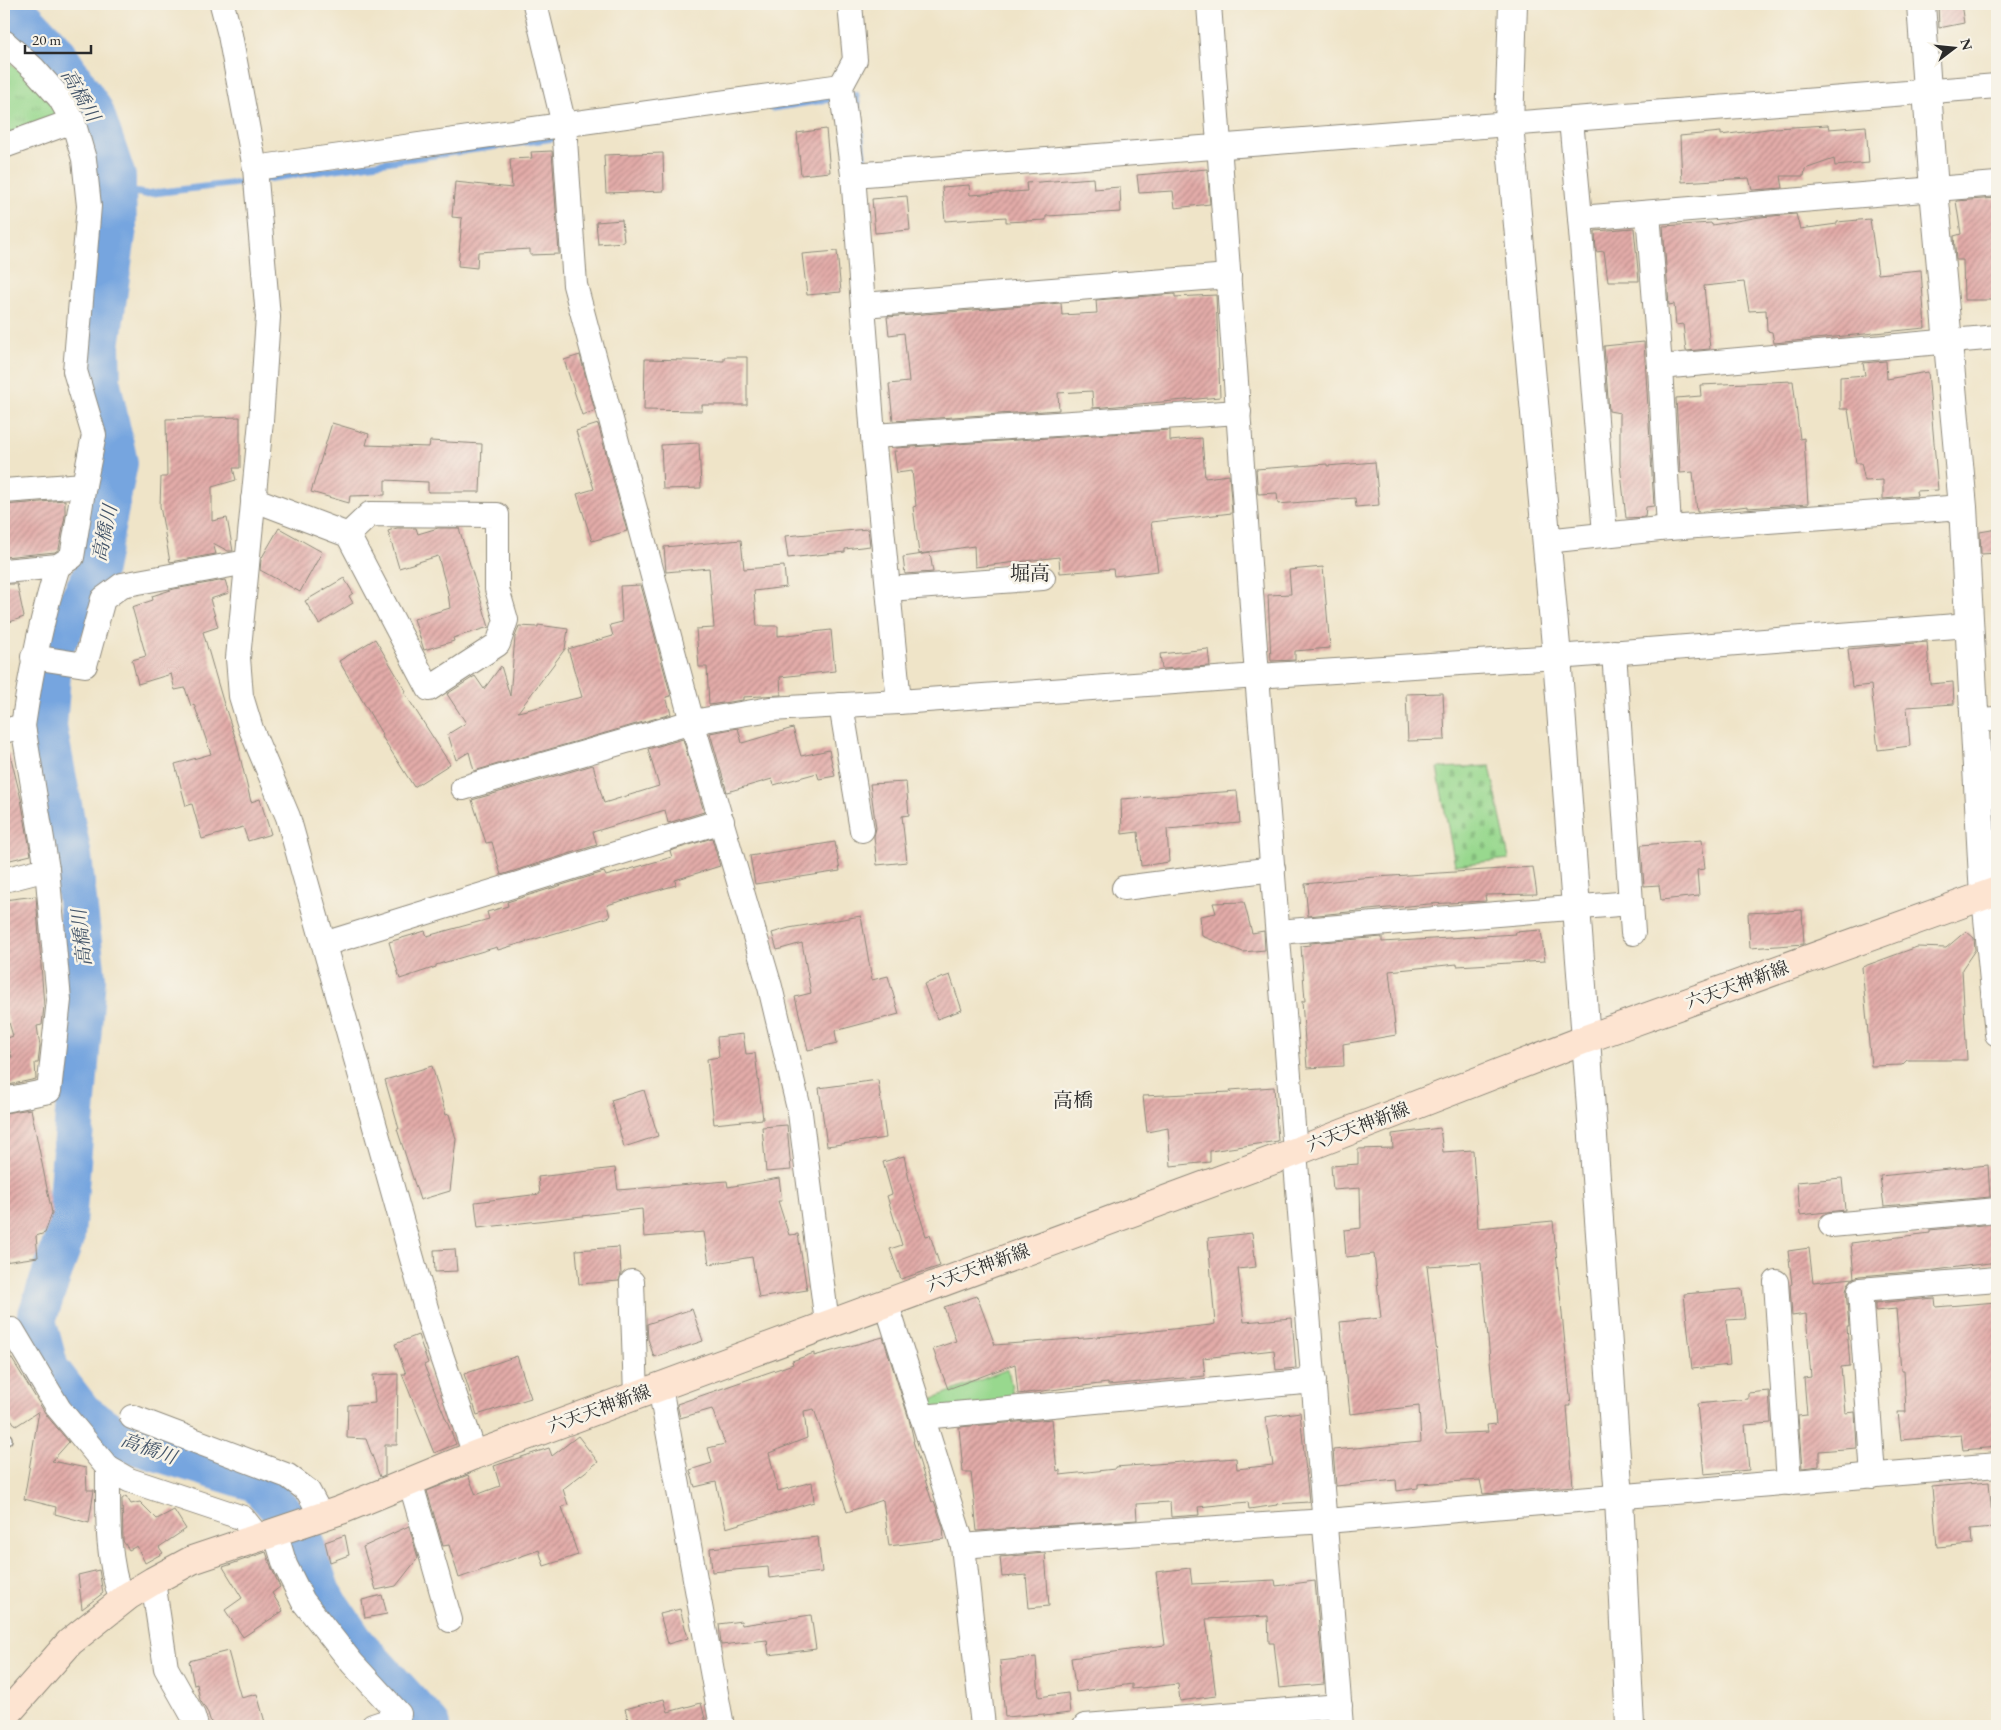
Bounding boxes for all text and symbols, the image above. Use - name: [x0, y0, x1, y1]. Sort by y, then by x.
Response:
- scale bar: [25, 22, 91, 54]
- north arrow: [1928, 22, 1978, 72]
- text: 20 m: [32, 30, 61, 49]
- text: N: [1956, 36, 1977, 53]
- water label: 高橋川: [55, 64, 107, 128]
- water label: 高橋川: [86, 501, 123, 564]
- district label: 堀高: [1010, 560, 1050, 586]
- water label: 高橋川: [66, 906, 97, 968]
- street label: 六天天神新線: [1682, 955, 1792, 1014]
- district label: 高橋: [1053, 1087, 1093, 1113]
- street label: 六天天神新線: [1303, 1096, 1412, 1157]
- street label: 六天天神新線: [923, 1238, 1033, 1297]
- street label: 六天天神新線: [544, 1379, 654, 1438]
- water label: 高橋川: [118, 1427, 182, 1471]

